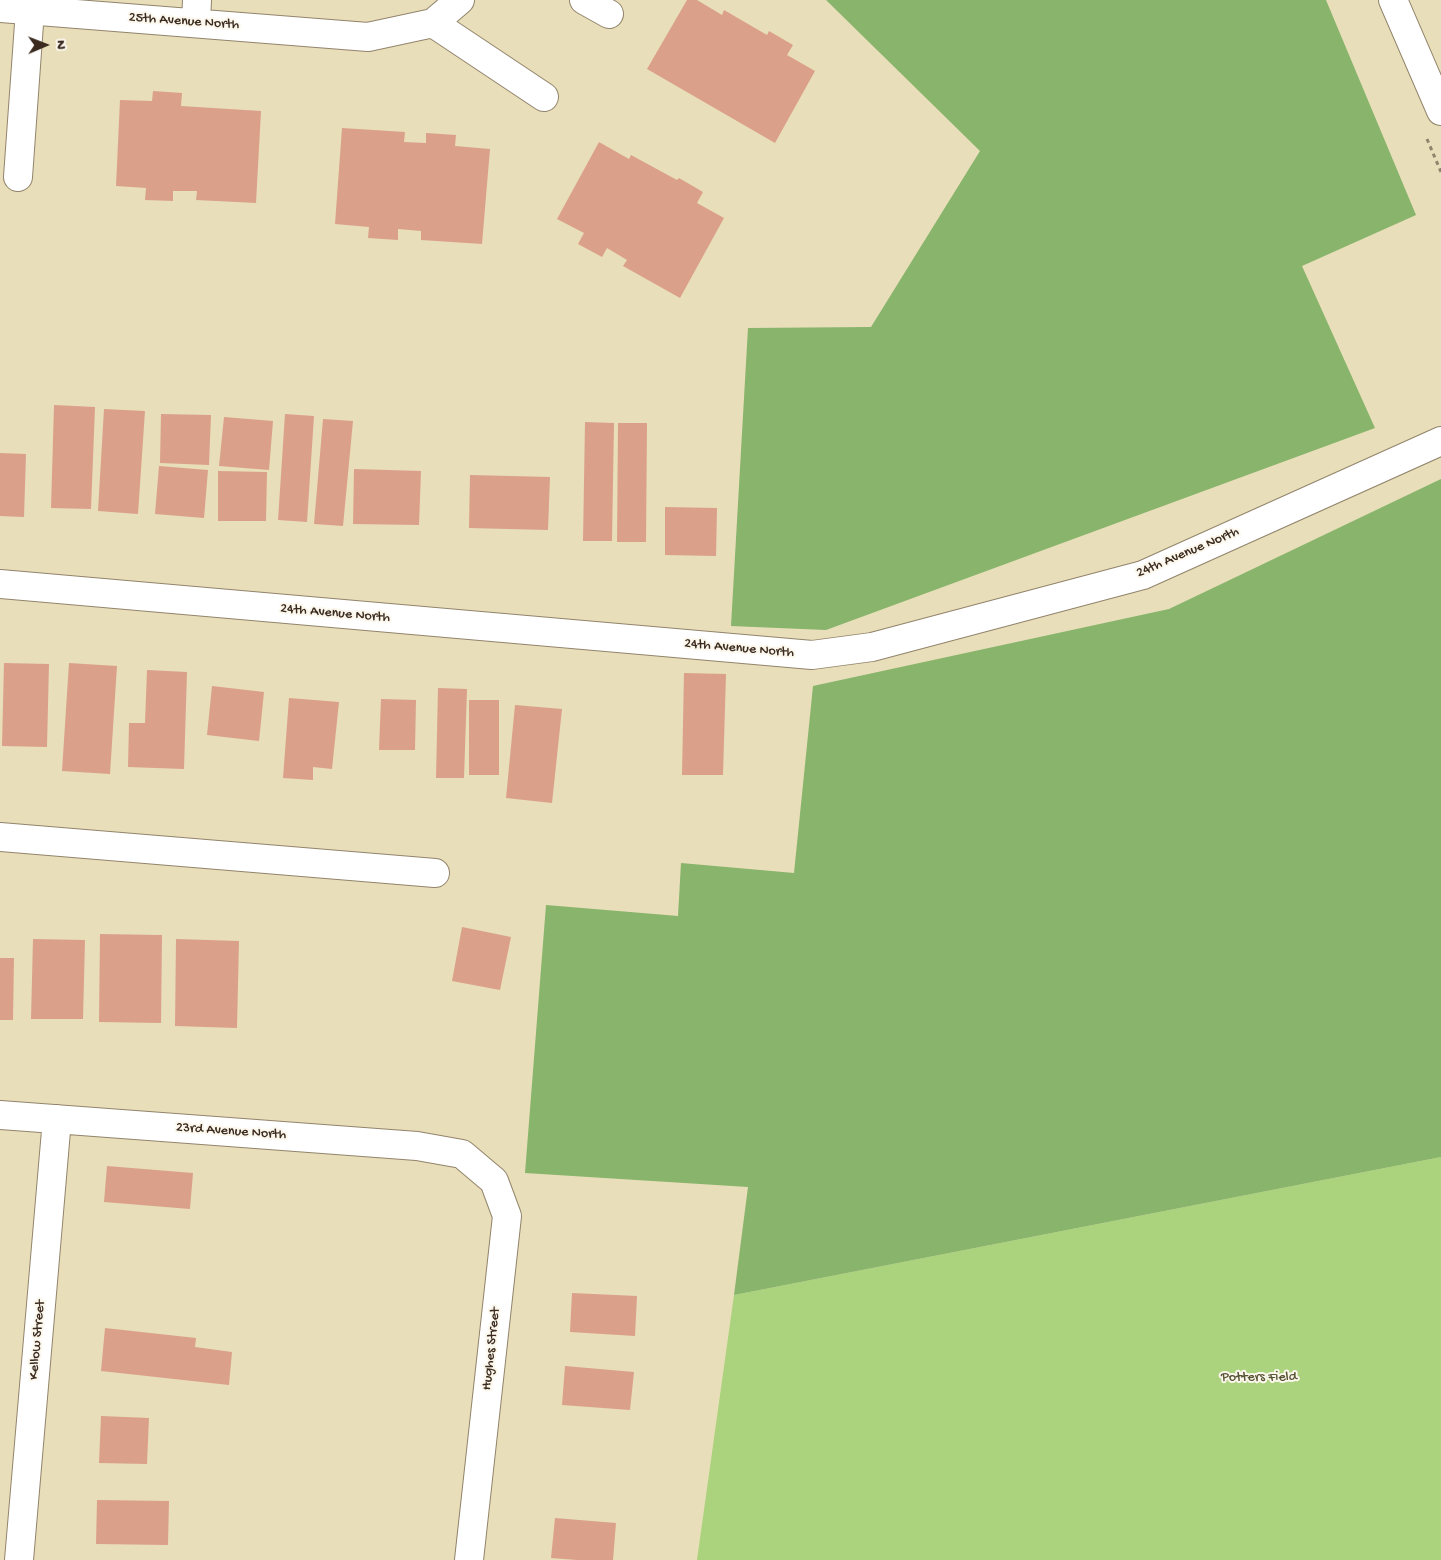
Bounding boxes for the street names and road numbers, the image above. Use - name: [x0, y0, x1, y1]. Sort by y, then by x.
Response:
- street label: 25th Avenue North: [128, 10, 240, 34]
- street label: 24th Avenue North: [1134, 524, 1242, 582]
- street label: 24th Avenue North: [279, 601, 391, 627]
- street label: 24th Avenue North: [683, 636, 795, 662]
- street label: 23rd Avenue North: [175, 1120, 287, 1144]
- street label: Kellow Street: [26, 1299, 50, 1381]
- street label: Hughes Street: [479, 1307, 505, 1391]

